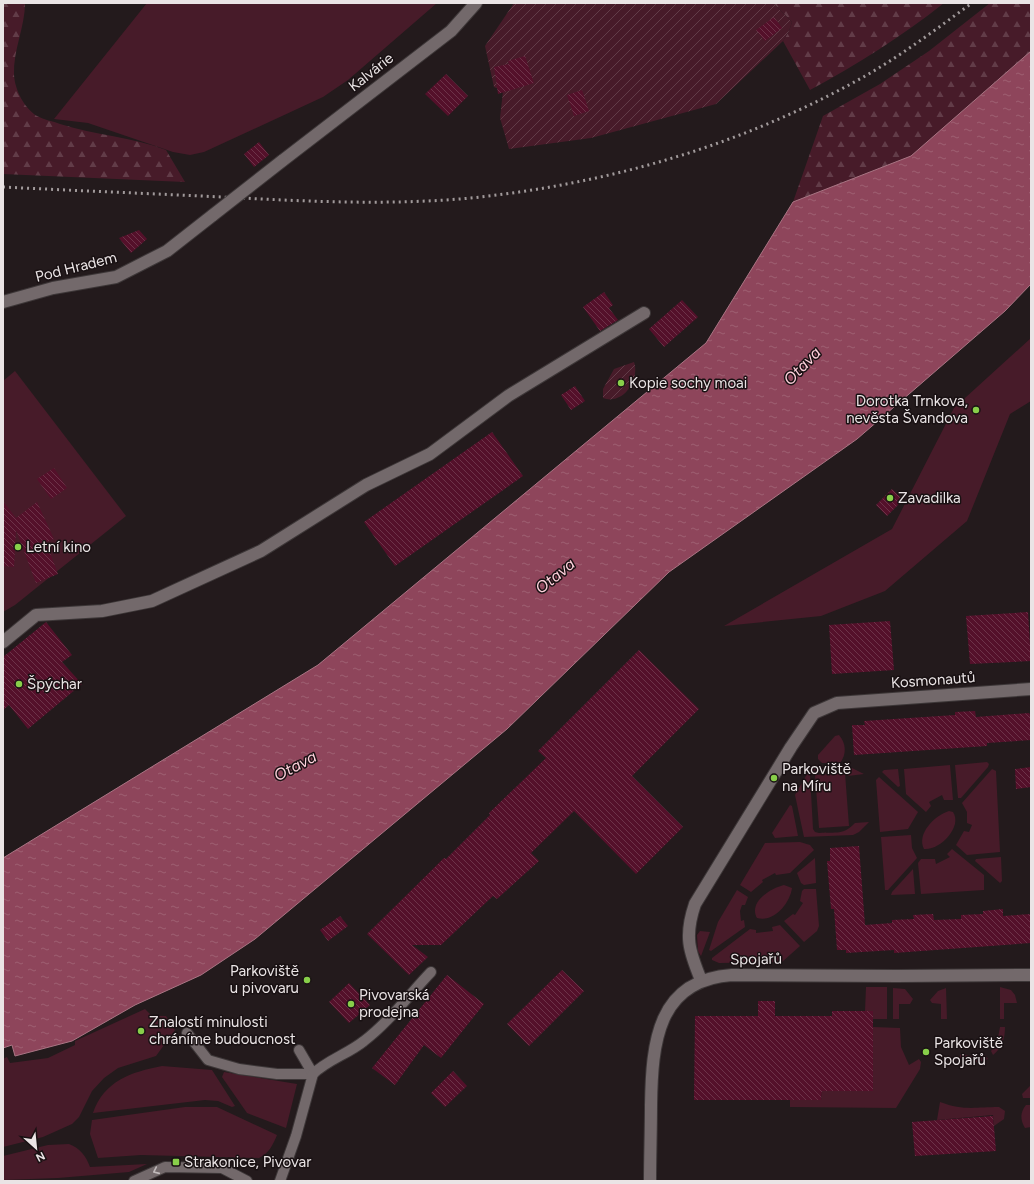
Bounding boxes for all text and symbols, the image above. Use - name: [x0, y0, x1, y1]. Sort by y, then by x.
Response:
- street label: Kalvárie: [345, 49, 397, 95]
- street label: Pod Hradem: [33, 248, 119, 286]
- water label: Otava: [779, 343, 825, 389]
- place label: Kopie sochy moai: [629, 374, 747, 392]
- marker: Kopie sochy moai: [616, 378, 626, 388]
- place label: Dorotka Trnkova, nevěsta Švandova: [846, 392, 968, 427]
- marker: Dorotka Trnkova, nevěsta Švandova: [971, 405, 981, 415]
- place label: Zavadilka: [898, 489, 961, 507]
- marker: Zavadilka: [885, 493, 895, 503]
- place label: Letní kino: [26, 538, 91, 556]
- marker: Letní kino: [13, 542, 23, 552]
- water label: Otava: [531, 554, 579, 598]
- street label: Kosmonautů: [890, 668, 976, 692]
- place label: Špýchar: [27, 675, 82, 693]
- marker: Špýchar: [14, 679, 24, 689]
- water label: Otava: [270, 747, 320, 785]
- place label: Parkoviště na Míru: [782, 760, 851, 795]
- marker: Parkoviště na Míru: [769, 773, 779, 783]
- street label: Spojařů: [730, 950, 782, 968]
- place label: Parkoviště u pivovaru: [230, 962, 299, 997]
- marker: Parkoviště u pivovaru: [302, 975, 312, 985]
- place label: Pivovarská prodejna: [359, 986, 429, 1021]
- marker: Pivovarská prodejna: [346, 999, 356, 1009]
- place label: Znalostí minulosti chráníme budoucnost: [149, 1013, 296, 1048]
- marker: Znalostí minulosti chráníme budoucnost: [136, 1026, 146, 1036]
- place label: Parkoviště Spojařů: [934, 1034, 1003, 1069]
- marker: Parkoviště Spojařů: [921, 1047, 931, 1057]
- north arrow: [16, 1128, 56, 1168]
- text: N: [34, 1149, 47, 1164]
- place label: Strakonice, Pivovar: [184, 1153, 311, 1171]
- marker: Strakonice, Pivovar: [171, 1157, 181, 1167]
- one-way arrow: [153, 1166, 160, 1174]

